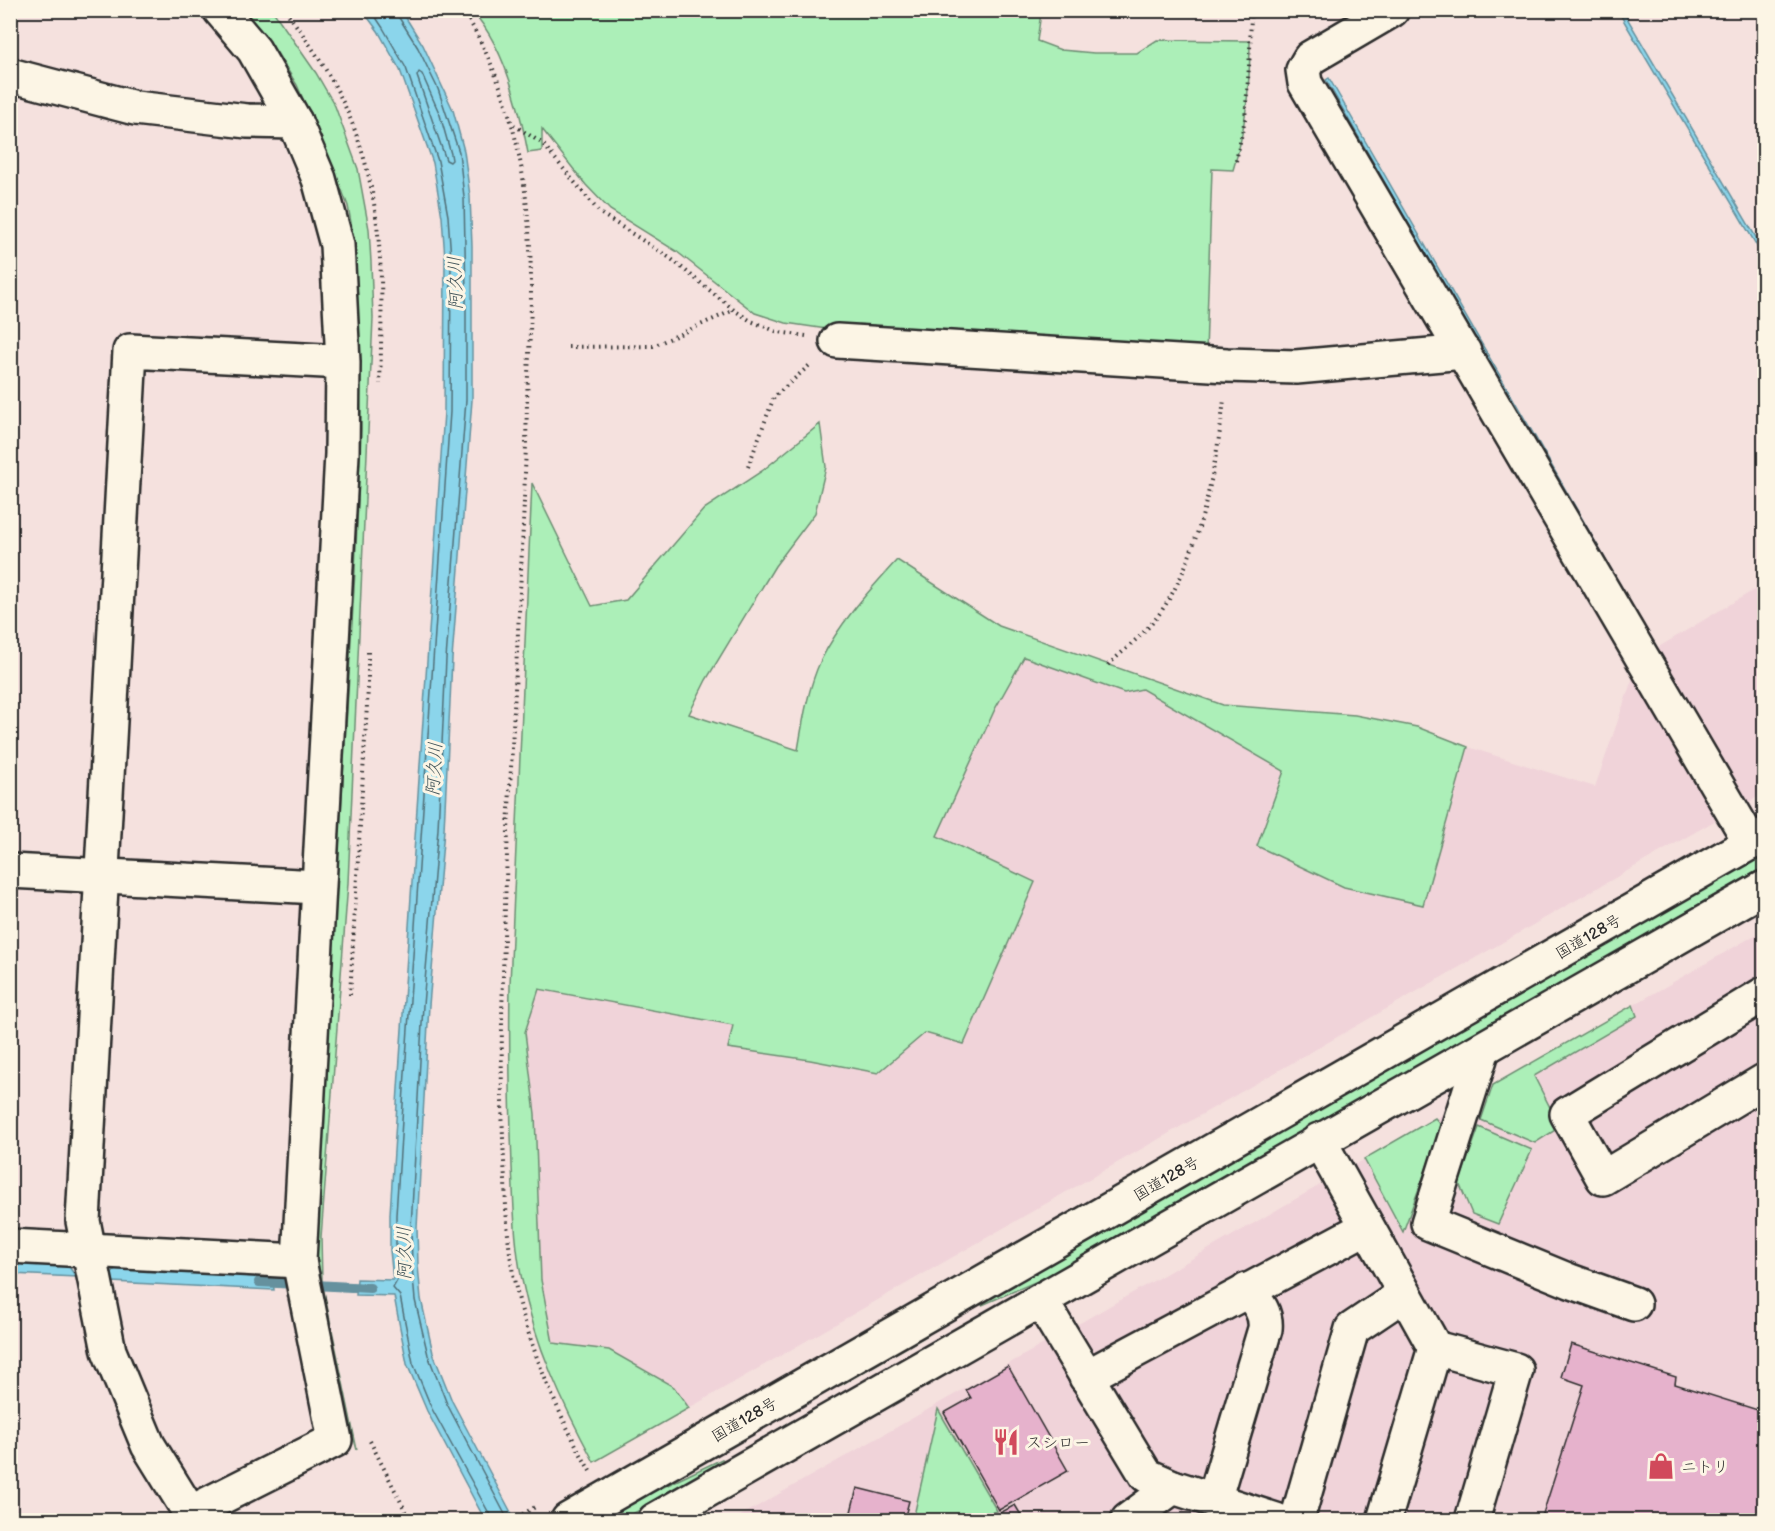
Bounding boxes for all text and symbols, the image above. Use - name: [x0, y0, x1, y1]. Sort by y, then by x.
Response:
- water label: 阿久川: [444, 256, 467, 310]
- water label: 阿久川: [423, 742, 446, 797]
- street label: 国道128号: [1552, 911, 1625, 964]
- street label: 国道128号: [1130, 1153, 1203, 1206]
- water label: 阿久川: [394, 1226, 415, 1280]
- street label: 国道128号: [708, 1394, 781, 1447]
- restaurant icon: スシロー: [991, 1427, 1021, 1457]
- place label: スシロー: [1026, 1434, 1090, 1453]
- shop icon: ニトリ: [1646, 1451, 1676, 1481]
- place label: ニトリ: [1681, 1458, 1729, 1477]

